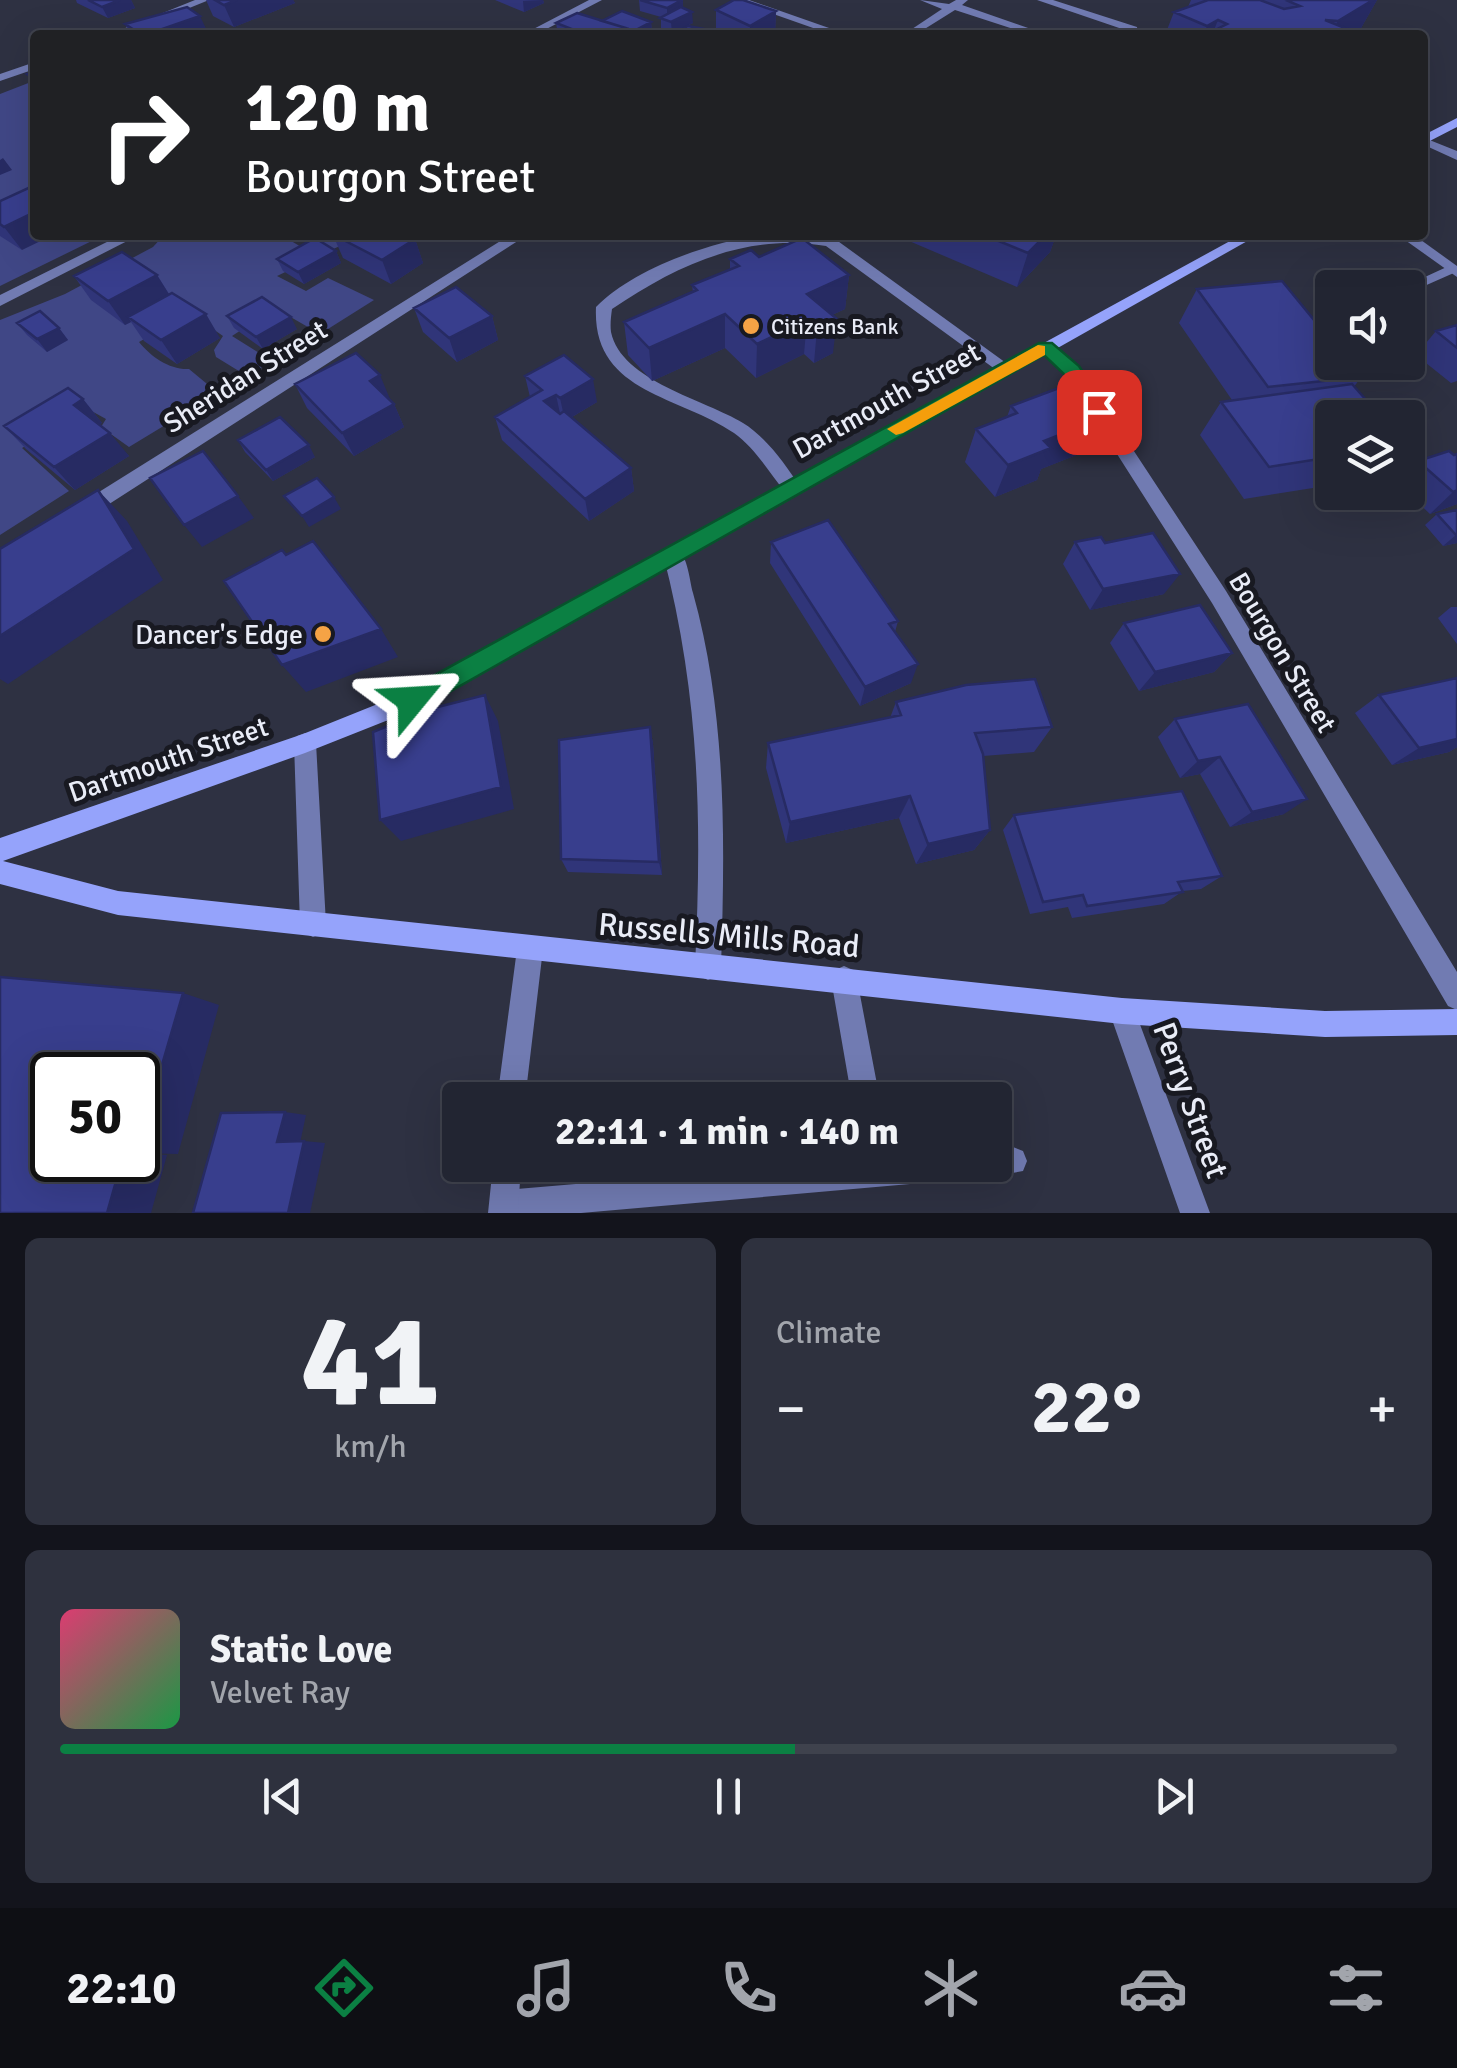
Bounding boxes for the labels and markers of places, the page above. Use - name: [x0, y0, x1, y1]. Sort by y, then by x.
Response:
- place label: Citizens Bank: [771, 313, 898, 340]
- marker: Citizens Bank: [740, 315, 762, 337]
- pin: [1057, 370, 1142, 455]
- place label: Dancer's Edge: [135, 618, 303, 652]
- marker: Dancer's Edge: [312, 623, 334, 645]

